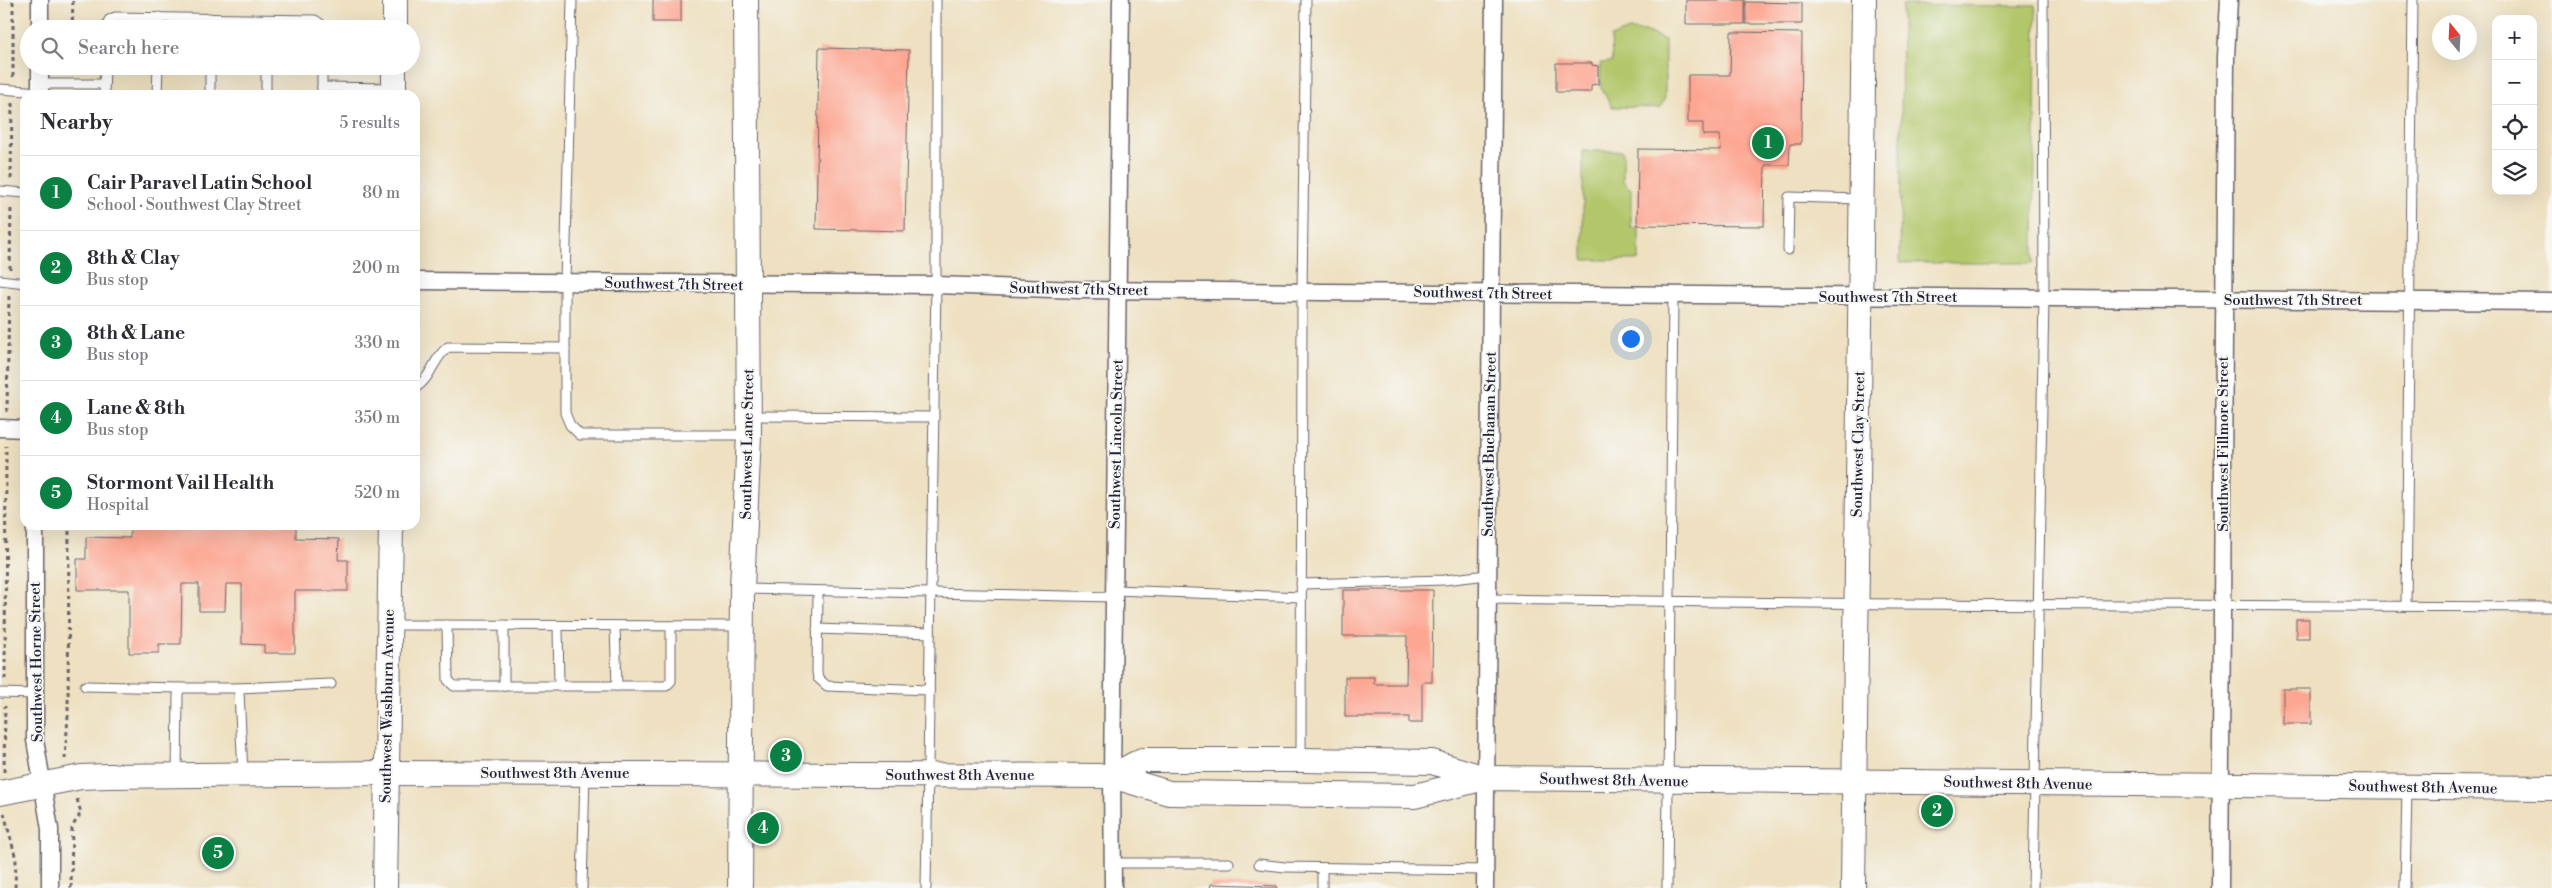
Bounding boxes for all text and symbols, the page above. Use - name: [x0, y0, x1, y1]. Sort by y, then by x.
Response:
- north arrow: [2432, 15, 2477, 60]
- map controls: [2492, 15, 2537, 195]
- button: +: [2492, 15, 2537, 60]
- search box: [20, 20, 420, 75]
- icon: search: [38, 34, 66, 62]
- text: Search here: [78, 36, 179, 60]
- button: −: [2492, 60, 2537, 105]
- button: locate: [2492, 105, 2537, 150]
- text: Nearby: [40, 110, 113, 136]
- text: 5 results: [339, 113, 400, 133]
- pin: 1: [1752, 124, 1784, 162]
- button: layers: [2492, 150, 2537, 195]
- text: Cair Paravel Latin School: [87, 171, 312, 195]
- text: 1: [52, 183, 60, 203]
- text: 80 m: [362, 183, 400, 203]
- text: School · Southwest Clay Street: [87, 195, 302, 215]
- text: 8th & Clay: [87, 246, 180, 270]
- text: 2: [51, 258, 61, 278]
- text: 200 m: [352, 258, 400, 278]
- text: Bus stop: [87, 270, 149, 290]
- street label: Southwest 7th Street: [604, 274, 744, 295]
- street label: Southwest 7th Street: [1009, 279, 1149, 300]
- street label: Southwest 7th Street: [1413, 283, 1553, 304]
- street label: Southwest 7th Street: [1819, 288, 1958, 307]
- street label: Southwest 7th Street: [2224, 291, 2363, 310]
- text: 8th & Lane: [87, 321, 185, 345]
- your location: [1618, 326, 1644, 352]
- text: 3: [51, 333, 61, 353]
- text: 330 m: [354, 333, 400, 353]
- text: Bus stop: [87, 345, 149, 365]
- street label: Southwest Buchanan Street: [1478, 351, 1501, 537]
- street label: Southwest Fillmore Street: [2214, 355, 2233, 532]
- street label: Southwest Lincoln Street: [1106, 358, 1127, 529]
- street label: Southwest Lane Street: [737, 368, 758, 520]
- street label: Southwest Clay Street: [1848, 370, 1869, 517]
- text: Lane & 8th: [87, 396, 185, 420]
- text: 4: [51, 408, 61, 428]
- text: 350 m: [354, 408, 400, 428]
- text: Bus stop: [87, 420, 149, 440]
- text: Stormont Vail Health: [87, 471, 274, 495]
- text: 5: [51, 483, 61, 503]
- text: 520 m: [354, 483, 400, 503]
- text: Hospital: [87, 495, 149, 515]
- street label: Southwest Horne Street: [26, 581, 47, 742]
- street label: Southwest Washburn Avenue: [376, 609, 399, 803]
- pin: 3: [770, 737, 802, 775]
- street label: Southwest 8th Avenue: [480, 764, 630, 783]
- street label: Southwest 8th Avenue: [885, 766, 1035, 785]
- street label: Southwest 8th Avenue: [1539, 770, 1689, 791]
- street label: Southwest 8th Avenue: [1943, 773, 2093, 794]
- street label: Southwest 8th Avenue: [2348, 777, 2498, 798]
- pin: 2: [1921, 792, 1953, 830]
- pin: 4: [747, 809, 779, 847]
- pin: 5: [202, 834, 234, 872]

